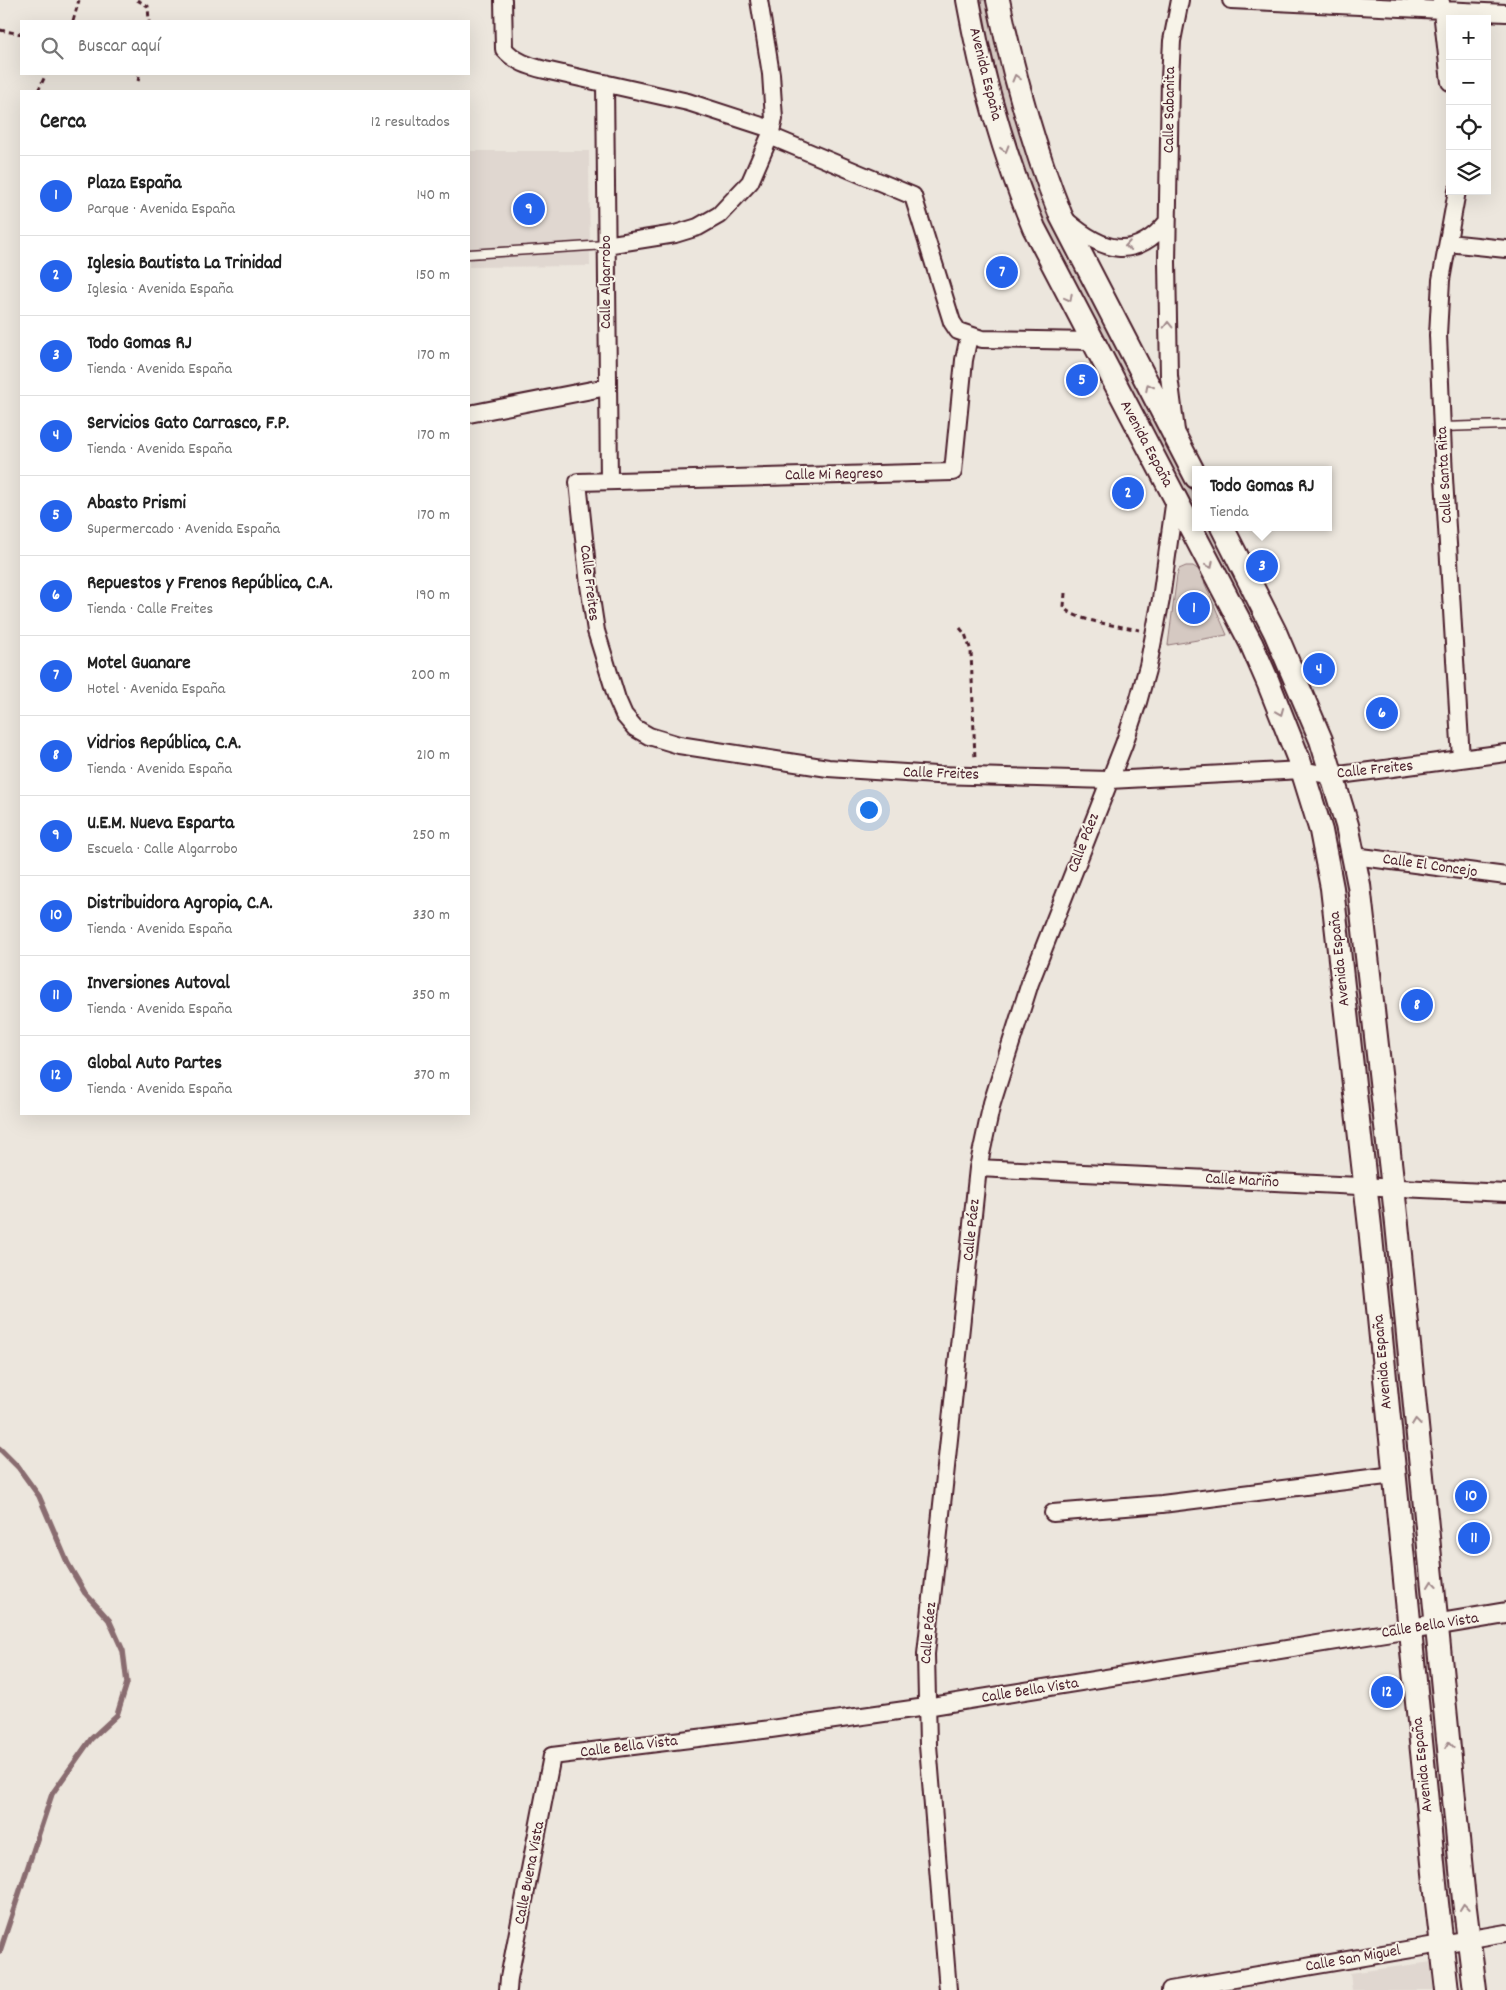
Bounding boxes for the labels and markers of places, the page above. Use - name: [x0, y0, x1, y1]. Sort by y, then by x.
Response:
- pin: 9: [513, 190, 545, 228]
- pin: 7: [986, 253, 1018, 291]
- pin: 5: [1066, 361, 1098, 399]
- pin: 2: [1112, 474, 1144, 512]
- pin: 3: [1246, 547, 1278, 585]
- pin: 1: [1178, 589, 1210, 627]
- pin: 4: [1303, 650, 1335, 688]
- pin: 6: [1366, 694, 1398, 732]
- pin: 8: [1401, 986, 1433, 1024]
- pin: 10: [1455, 1477, 1487, 1515]
- pin: 11: [1458, 1519, 1490, 1557]
- pin: 12: [1371, 1673, 1403, 1711]

